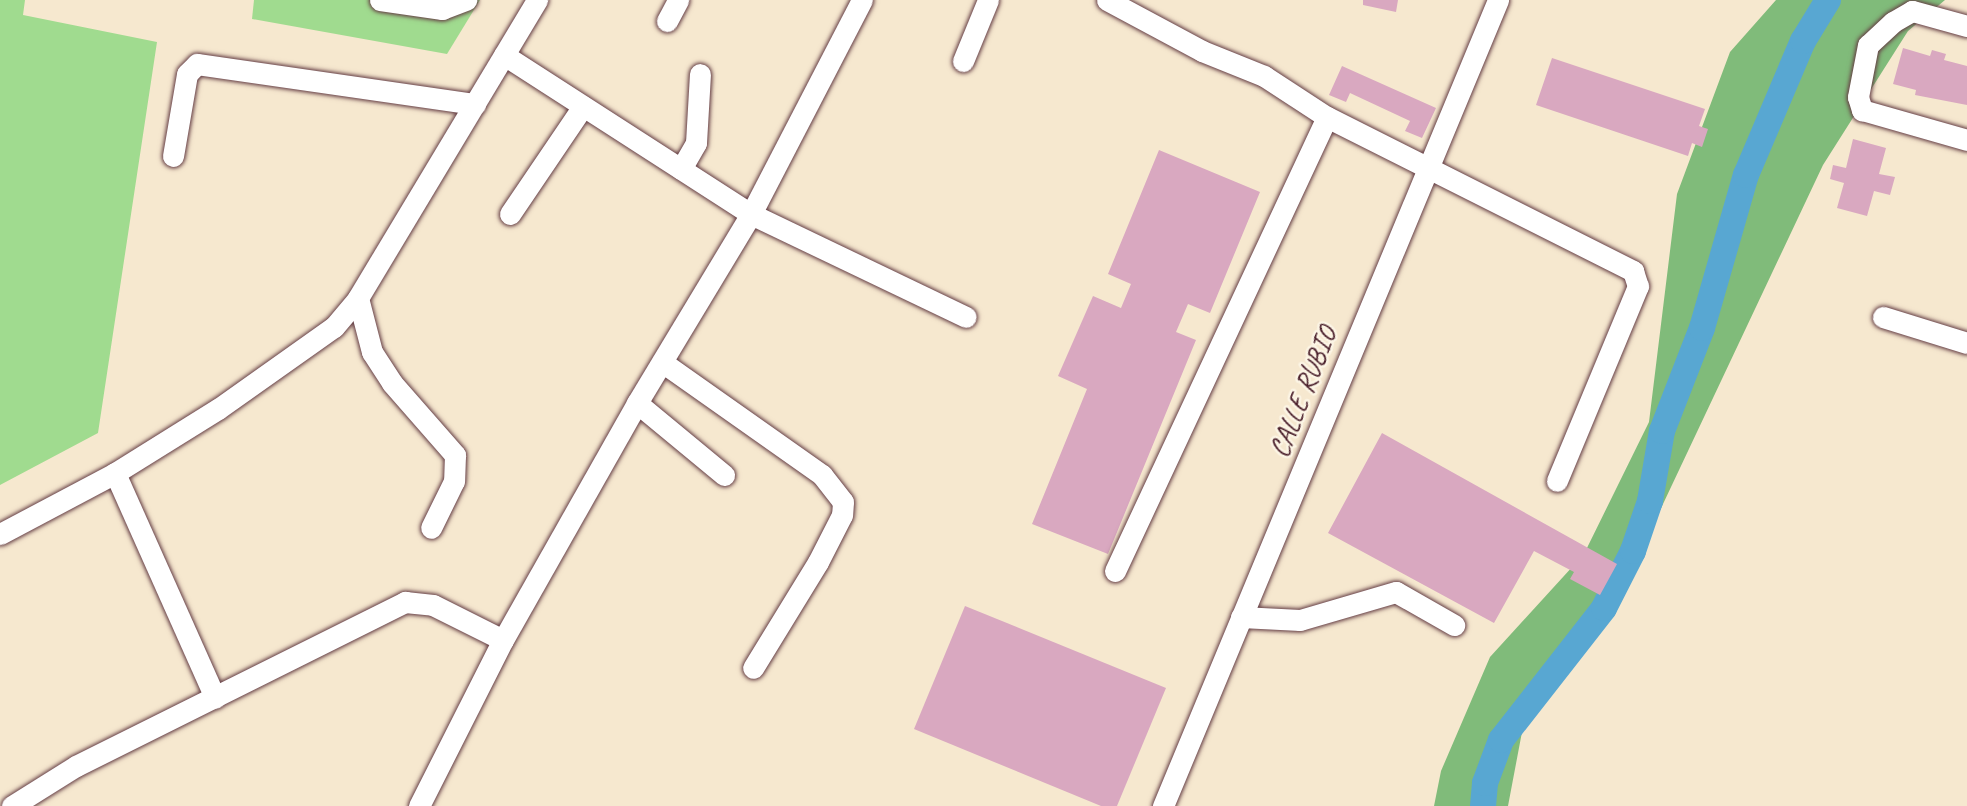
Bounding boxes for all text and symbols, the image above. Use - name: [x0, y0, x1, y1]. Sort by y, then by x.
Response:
- street label: CALLE RUBIO: [1262, 322, 1344, 462]

